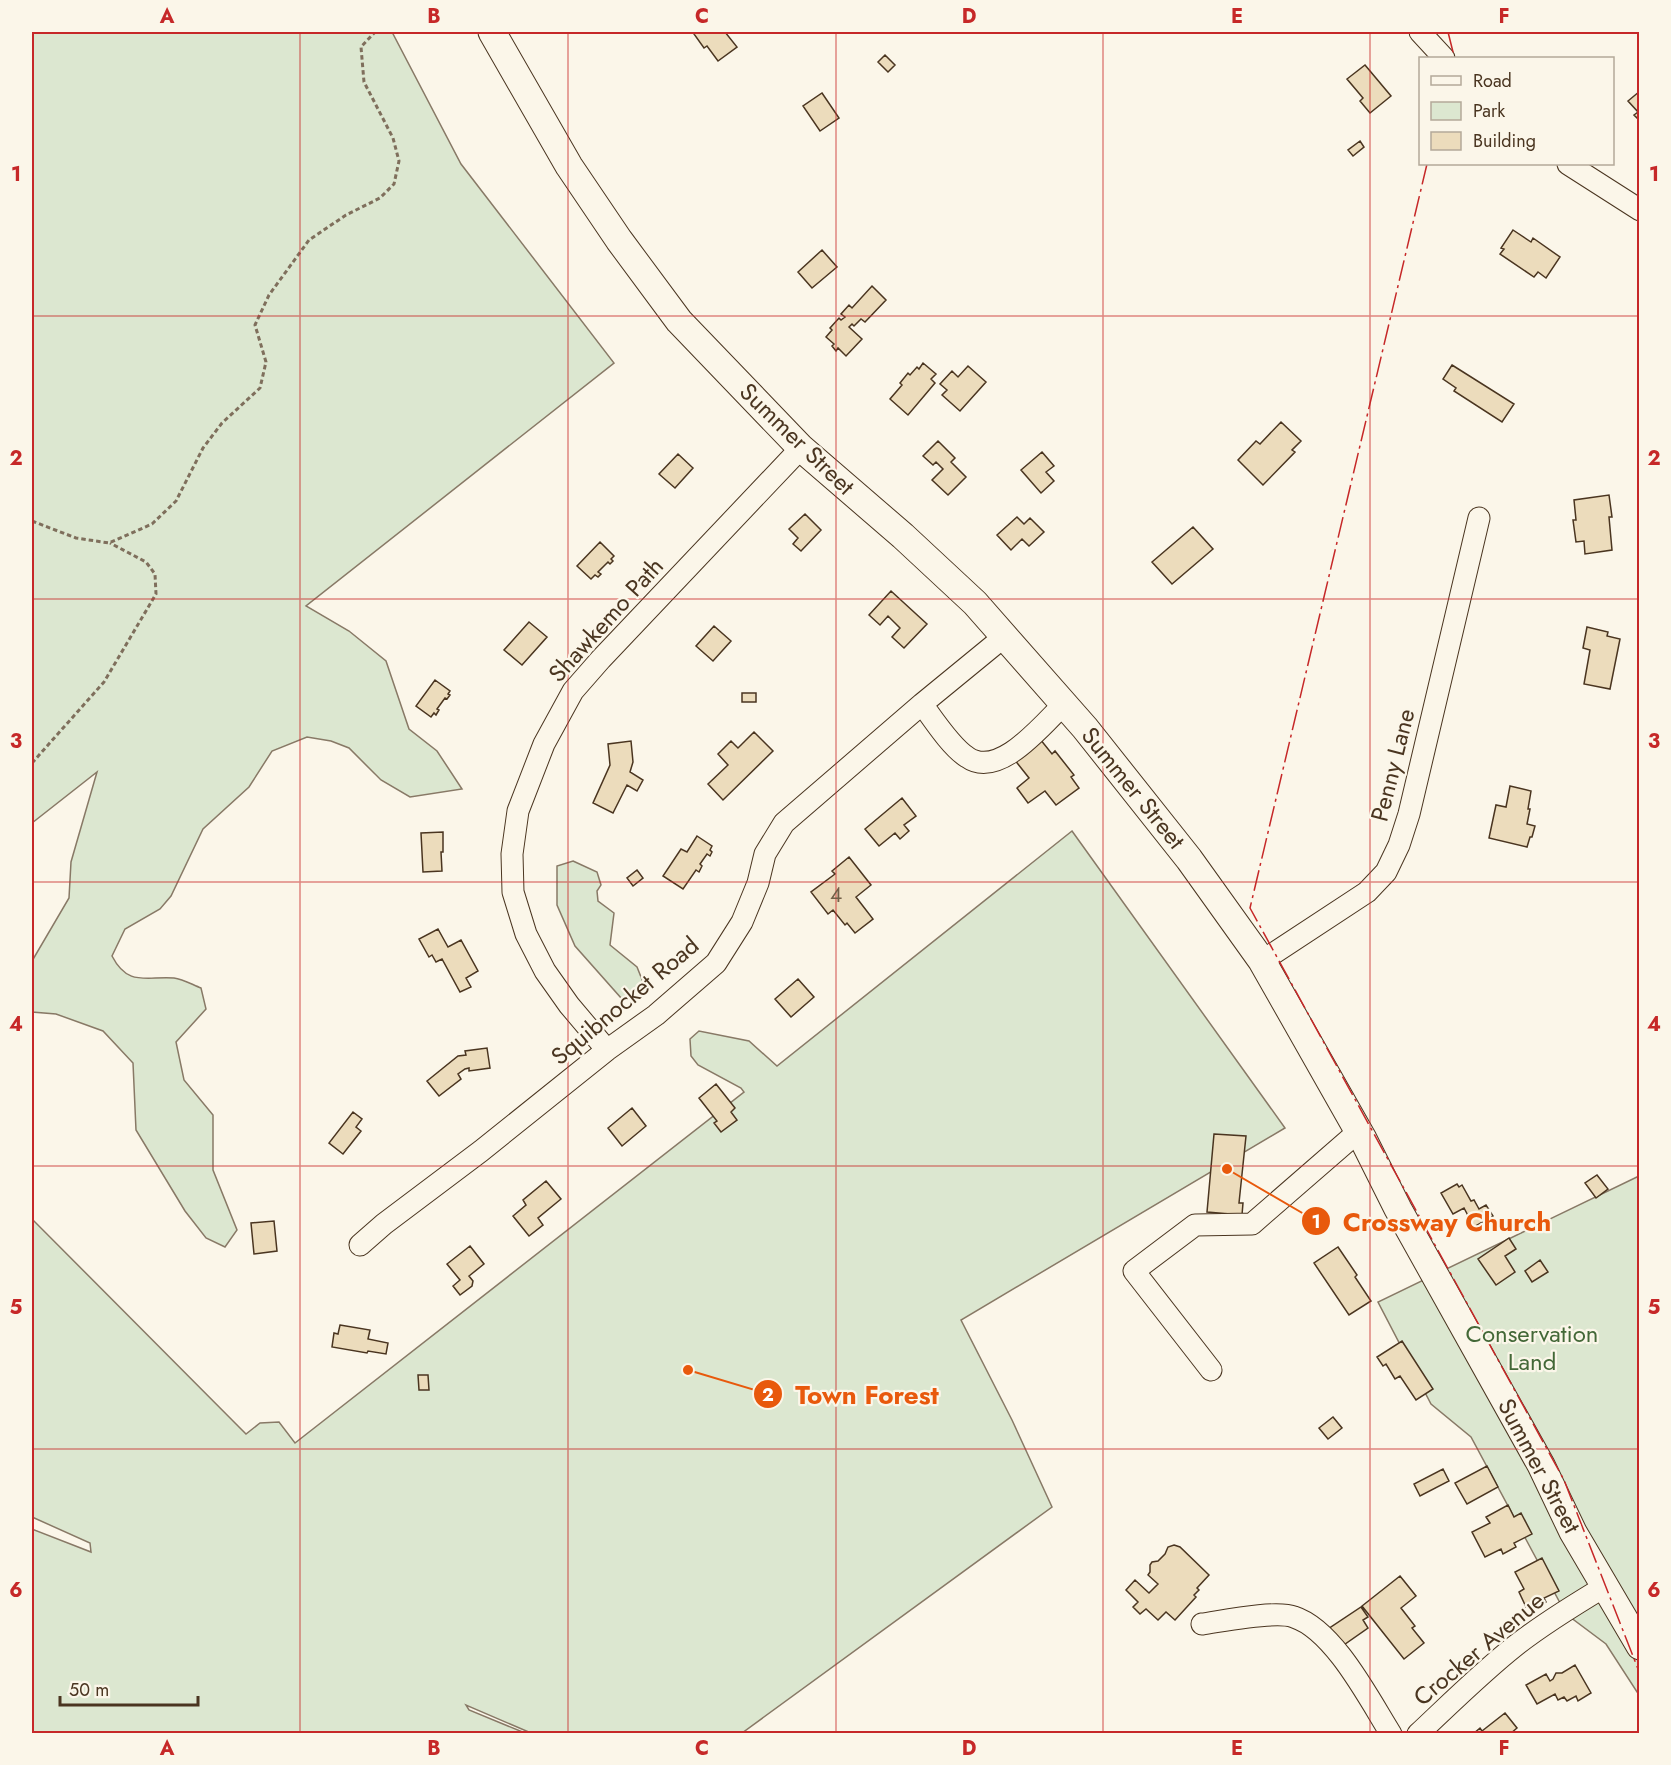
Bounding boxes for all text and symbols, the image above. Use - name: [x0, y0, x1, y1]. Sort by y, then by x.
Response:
- text: A: [159, 2, 175, 31]
- text: B: [427, 2, 441, 31]
- text: C: [695, 2, 709, 31]
- text: D: [962, 2, 976, 31]
- text: E: [1231, 2, 1243, 31]
- text: F: [1498, 2, 1510, 31]
- legend: [1419, 57, 1614, 165]
- text: Road: [1473, 68, 1512, 94]
- text: Park: [1473, 98, 1505, 124]
- text: Building: [1473, 128, 1536, 154]
- text: 1: [11, 160, 21, 189]
- text: 1: [1649, 160, 1659, 189]
- street label: Summer Street: [732, 375, 863, 503]
- text: 2: [9, 444, 23, 473]
- text: 2: [1647, 444, 1661, 473]
- street label: Shawkemo Path: [540, 549, 671, 690]
- street label: Penny Lane: [1362, 705, 1423, 825]
- street label: Summer Street: [1073, 719, 1194, 856]
- text: 3: [10, 727, 22, 756]
- text: 3: [1648, 727, 1660, 756]
- house number: 4: [830, 880, 842, 910]
- street label: Squibnocket Road: [543, 928, 706, 1073]
- text: 4: [9, 1010, 23, 1039]
- text: 4: [1647, 1010, 1661, 1039]
- callout: Crossway Church: [1301, 1199, 1563, 1243]
- text: Crossway Church: [1343, 1203, 1551, 1241]
- text: 1: [1311, 1209, 1321, 1235]
- text: 5: [10, 1293, 23, 1322]
- text: 5: [1648, 1293, 1661, 1322]
- park label: Conservation Land: [1466, 1316, 1598, 1379]
- callout: Town Forest: [753, 1372, 951, 1416]
- text: Town Forest: [795, 1376, 940, 1414]
- text: 2: [762, 1382, 774, 1408]
- street label: Summer Street: [1489, 1392, 1590, 1540]
- text: 6: [9, 1576, 23, 1605]
- text: 6: [1647, 1576, 1661, 1605]
- street label: Crocker Avenue: [1406, 1583, 1552, 1714]
- scale bar: [60, 1669, 198, 1707]
- text: 50 m: [69, 1677, 109, 1703]
- text: A: [159, 1734, 175, 1763]
- text: B: [427, 1734, 441, 1763]
- text: C: [695, 1734, 709, 1763]
- text: D: [962, 1734, 976, 1763]
- text: E: [1231, 1734, 1243, 1763]
- text: F: [1498, 1734, 1510, 1763]

